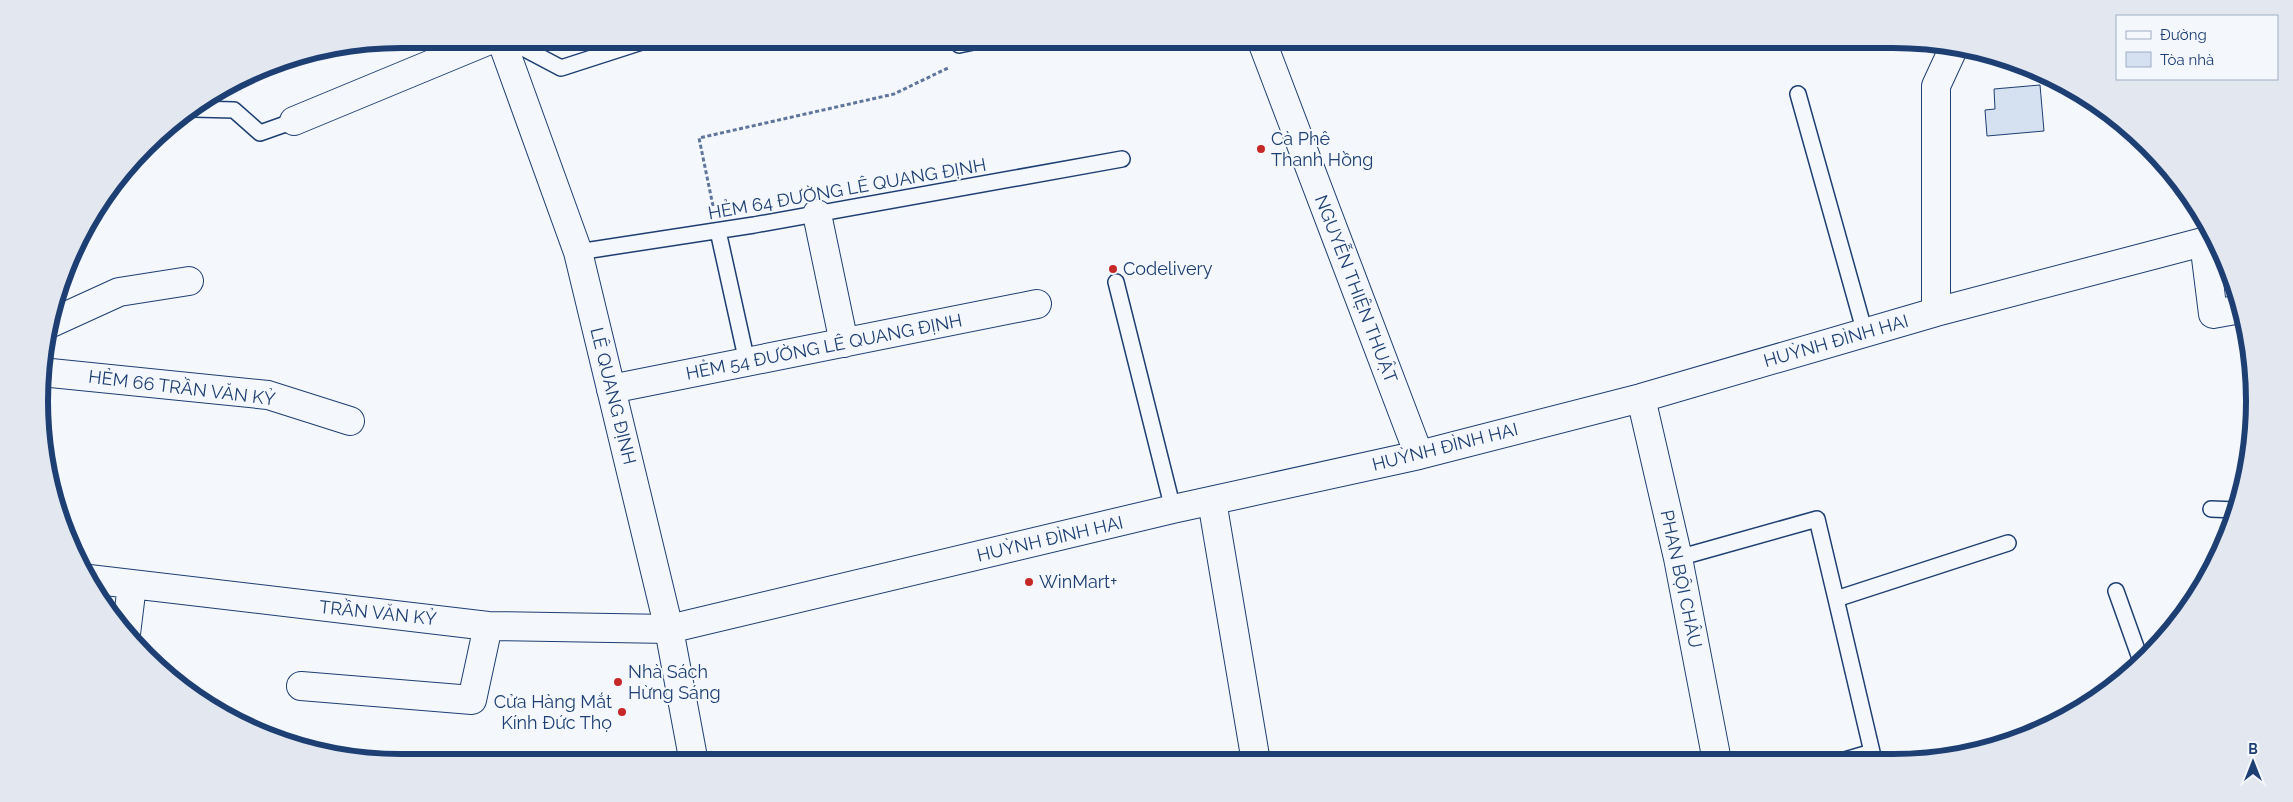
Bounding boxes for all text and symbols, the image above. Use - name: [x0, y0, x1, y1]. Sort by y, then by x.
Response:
- legend: [2116, 15, 2278, 80]
- text: Đường: [2160, 26, 2207, 44]
- text: Tòa nhà: [2160, 51, 2214, 69]
- place label: Cà Phê Thanh Hồng: [1271, 128, 1373, 170]
- marker: Cà Phê Thanh Hồng: [1255, 143, 1267, 155]
- street label: HẺM 64 ĐƯỜNG LÊ QUANG ĐỊNH: [706, 153, 988, 223]
- street label: NGUYỄN THIỆN THUẬT: [1311, 191, 1404, 386]
- place label: Codelivery: [1123, 258, 1213, 279]
- marker: Codelivery: [1107, 263, 1119, 275]
- street label: HẺM 54 ĐƯỜNG LÊ QUANG ĐỊNH: [684, 308, 964, 384]
- street label: HUỲNH ĐÌNH HAI: [1761, 309, 1911, 371]
- street label: LÊ QUANG ĐỊNH: [586, 325, 642, 467]
- street label: HẺM 66 TRẦN VĂN KỶ: [87, 365, 277, 409]
- street label: HUỲNH ĐÌNH HAI: [1370, 417, 1520, 475]
- street label: PHAN BỘI CHÂU: [1657, 508, 1707, 650]
- street label: HUỲNH ĐÌNH HAI: [974, 510, 1125, 566]
- place label: WinMart+: [1039, 571, 1118, 592]
- marker: WinMart+: [1023, 576, 1035, 588]
- street label: TRẦN VĂN KỶ: [318, 595, 438, 629]
- place label: Nhà Sách Hừng Sáng: [628, 661, 721, 703]
- marker: Nhà Sách Hừng Sáng: [612, 676, 624, 688]
- place label: Cửa Hàng Mắt Kính Đức Thọ: [494, 691, 612, 733]
- marker: Cửa Hàng Mắt Kính Đức Thọ: [616, 706, 628, 718]
- north arrow: [2228, 737, 2278, 787]
- text: B: [2248, 741, 2258, 757]

